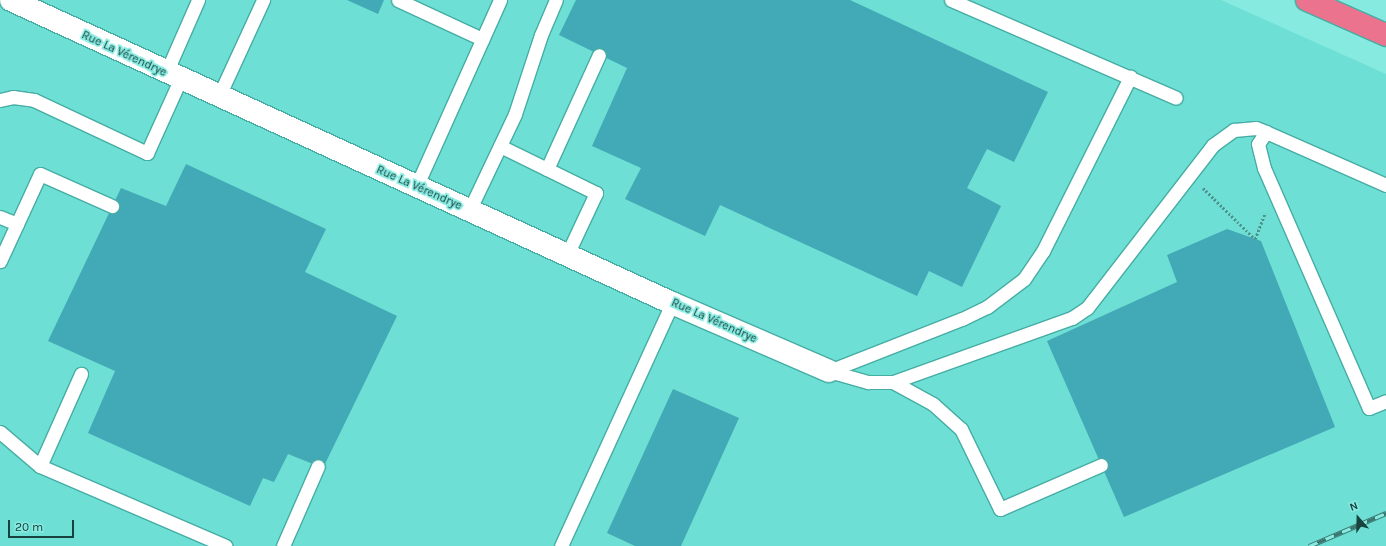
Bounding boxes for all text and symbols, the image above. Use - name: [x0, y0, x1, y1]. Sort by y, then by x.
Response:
- street label: Rue La Vérendrye: [79, 28, 169, 80]
- street label: Rue La Vérendrye: [374, 163, 464, 213]
- street label: Rue La Vérendrye: [669, 296, 759, 346]
- north arrow: [1338, 498, 1378, 538]
- text: N: [1348, 499, 1360, 514]
- scale bar: [10, 512, 76, 538]
- text: 20 m: [15, 520, 43, 534]

